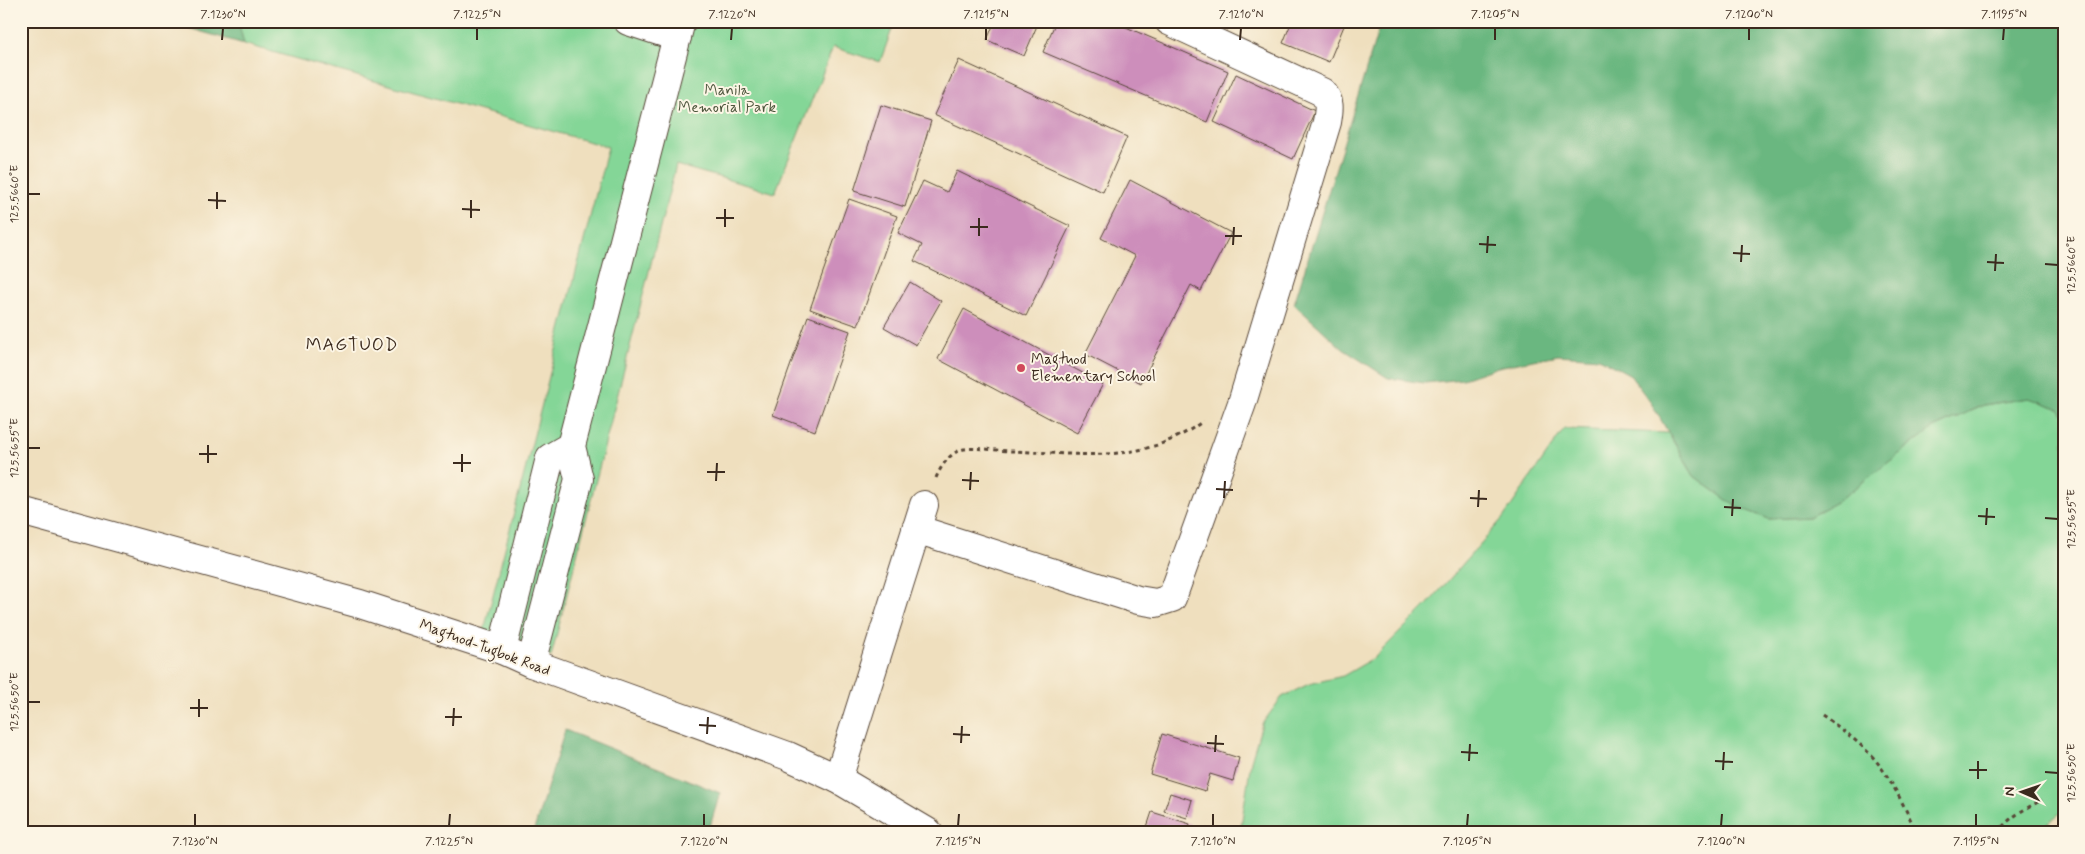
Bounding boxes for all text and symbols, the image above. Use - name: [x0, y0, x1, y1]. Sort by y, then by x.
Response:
- text: 7.1230°N: [200, 7, 246, 23]
- text: 7.1225°N: [453, 7, 501, 23]
- text: 7.1220°N: [708, 7, 756, 23]
- text: 7.1215°N: [963, 7, 1009, 23]
- text: 7.1210°N: [1218, 7, 1264, 23]
- text: 7.1205°N: [1471, 7, 1519, 23]
- text: 7.1200°N: [1725, 7, 1773, 23]
- text: 7.1195°N: [1981, 7, 2027, 23]
- park label: Manila Memorial Park: [678, 81, 776, 118]
- text: 125.5660°E: [7, 165, 23, 223]
- text: 125.5660°E: [2064, 236, 2080, 294]
- district label: MAGTUOD: [306, 333, 398, 357]
- place label: Magtuod Elementary School: [1031, 350, 1156, 387]
- marker: Magtuod Elementary School: [1015, 362, 1027, 374]
- text: 125.5655°E: [7, 418, 23, 478]
- text: 125.5655°E: [2064, 489, 2080, 549]
- street label: Magtuod-Tugbok Road: [416, 615, 553, 682]
- text: 125.5650°E: [7, 672, 23, 732]
- text: 125.5650°E: [2064, 743, 2080, 803]
- north arrow: [1998, 766, 2048, 816]
- text: N: [2001, 787, 2019, 797]
- text: 7.1230°N: [172, 834, 218, 850]
- text: 7.1225°N: [425, 834, 473, 850]
- text: 7.1220°N: [680, 834, 728, 850]
- text: 7.1215°N: [935, 834, 981, 850]
- text: 7.1210°N: [1190, 834, 1236, 850]
- text: 7.1205°N: [1443, 834, 1491, 850]
- text: 7.1200°N: [1697, 834, 1745, 850]
- text: 7.1195°N: [1953, 834, 1999, 850]

